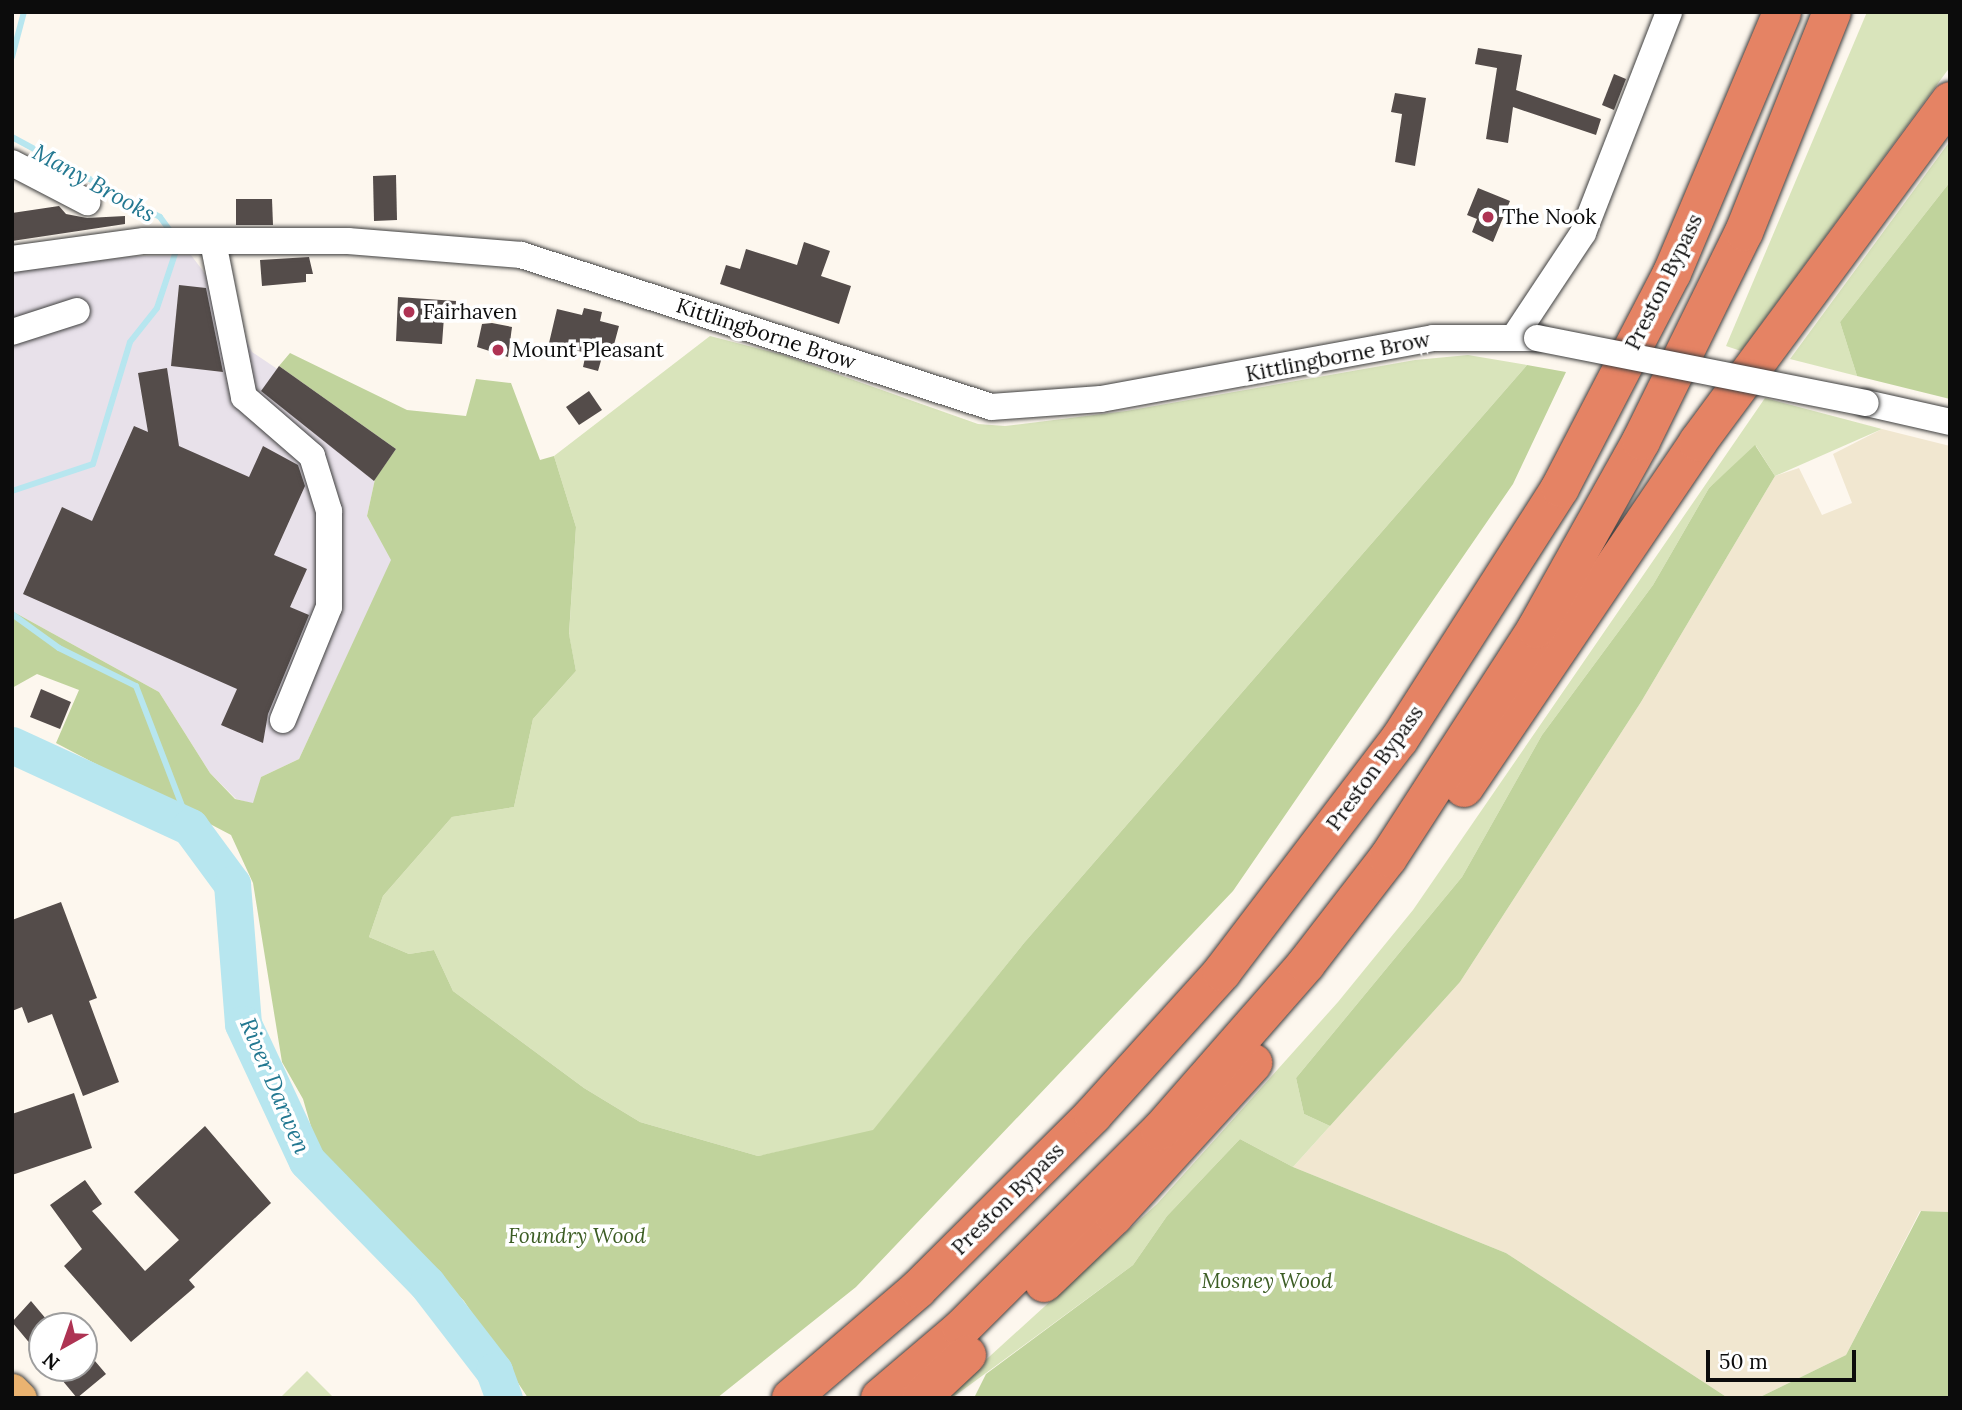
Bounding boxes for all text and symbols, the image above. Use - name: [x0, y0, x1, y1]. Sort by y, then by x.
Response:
- water label: Many Brooks: [28, 138, 160, 228]
- place label: The Nook: [1502, 204, 1597, 230]
- marker: The Nook: [1480, 209, 1496, 225]
- street label: Preston Bypass: [1620, 210, 1708, 354]
- street label: Kittlingborne Brow: [673, 293, 859, 375]
- place label: Fairhaven: [423, 299, 517, 325]
- marker: Fairhaven: [401, 304, 417, 320]
- street label: Kittlingborne Brow: [1244, 327, 1432, 387]
- place label: Mount Pleasant: [512, 337, 664, 363]
- marker: Mount Pleasant: [490, 342, 506, 358]
- street label: Preston Bypass: [1321, 701, 1429, 835]
- water label: River Darwen: [234, 1014, 316, 1158]
- street label: Preston Bypass: [947, 1138, 1069, 1260]
- park label: Foundry Wood: [508, 1223, 646, 1249]
- park label: Mosney Wood: [1201, 1268, 1333, 1294]
- north arrow: [28, 1312, 98, 1382]
- scale bar: [1710, 1336, 1860, 1380]
- text: N: [37, 1348, 64, 1375]
- text: 50 m: [1719, 1348, 1768, 1375]

